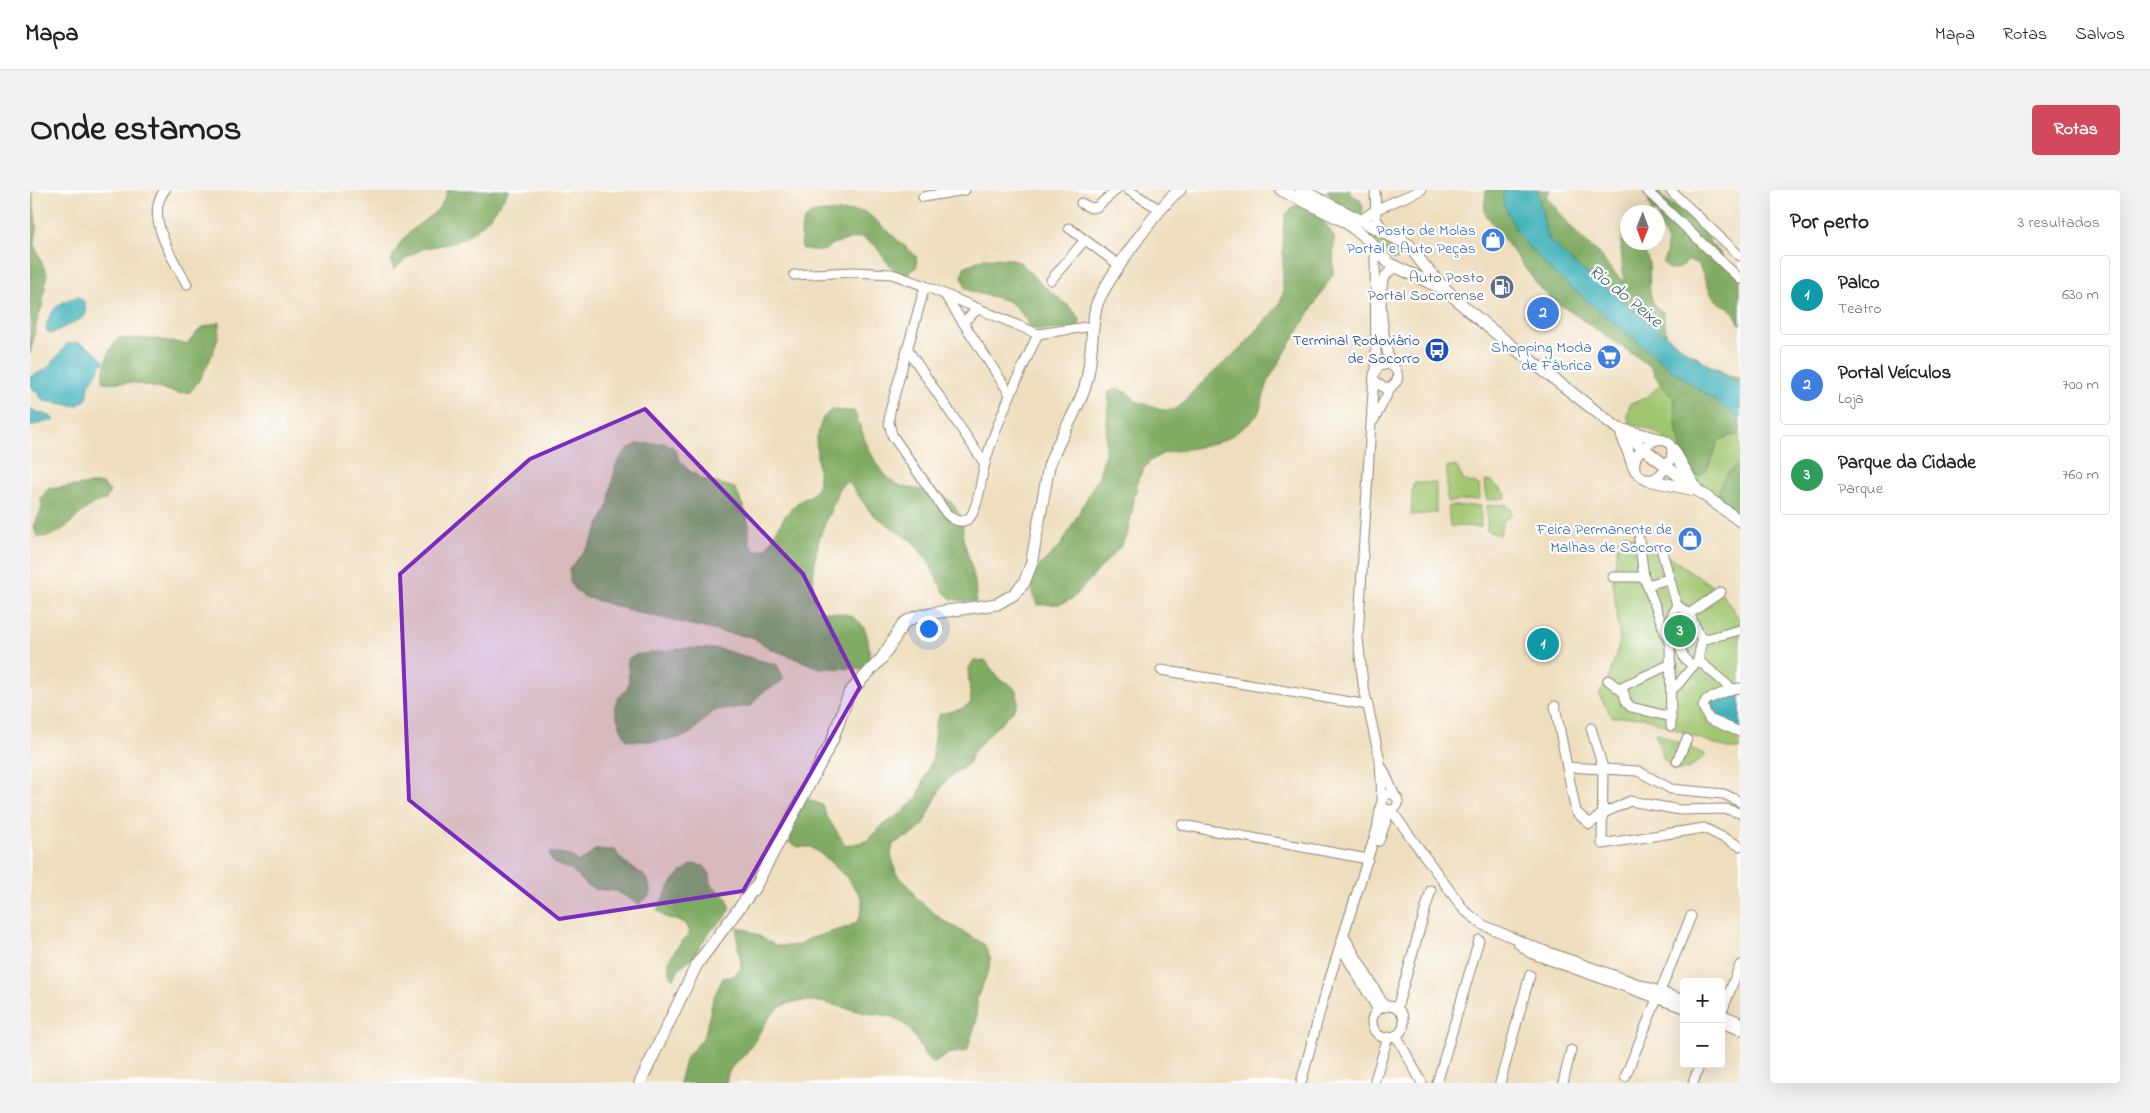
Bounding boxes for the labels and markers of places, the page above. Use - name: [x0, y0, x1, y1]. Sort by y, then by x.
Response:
- place label: Posto de Molas Portal e Auto Peças: [1347, 219, 1476, 261]
- shop icon: Posto de Molas Portal e Auto Peças: [1480, 227, 1506, 253]
- place label: Auto Posto Portal Socorrense: [1367, 266, 1485, 308]
- fuel station icon: Auto Posto Portal Socorrense: [1489, 274, 1515, 300]
- pin: 2: [1527, 294, 1559, 332]
- place label: Terminal Rodoviário de Socorro: [1292, 329, 1420, 371]
- place label: Shopping Moda de Fábrica: [1491, 336, 1592, 378]
- bus stop icon: Terminal Rodoviário de Socorro: [1424, 337, 1450, 363]
- supermarket icon: Shopping Moda de Fábrica: [1596, 344, 1622, 370]
- place label: Feira Permanente de Malhas de Socorro: [1536, 518, 1673, 560]
- shop icon: Feira Permanente de Malhas de Socorro: [1677, 526, 1703, 552]
- pin: 3: [1664, 612, 1696, 650]
- pin: 1: [1527, 625, 1559, 663]

